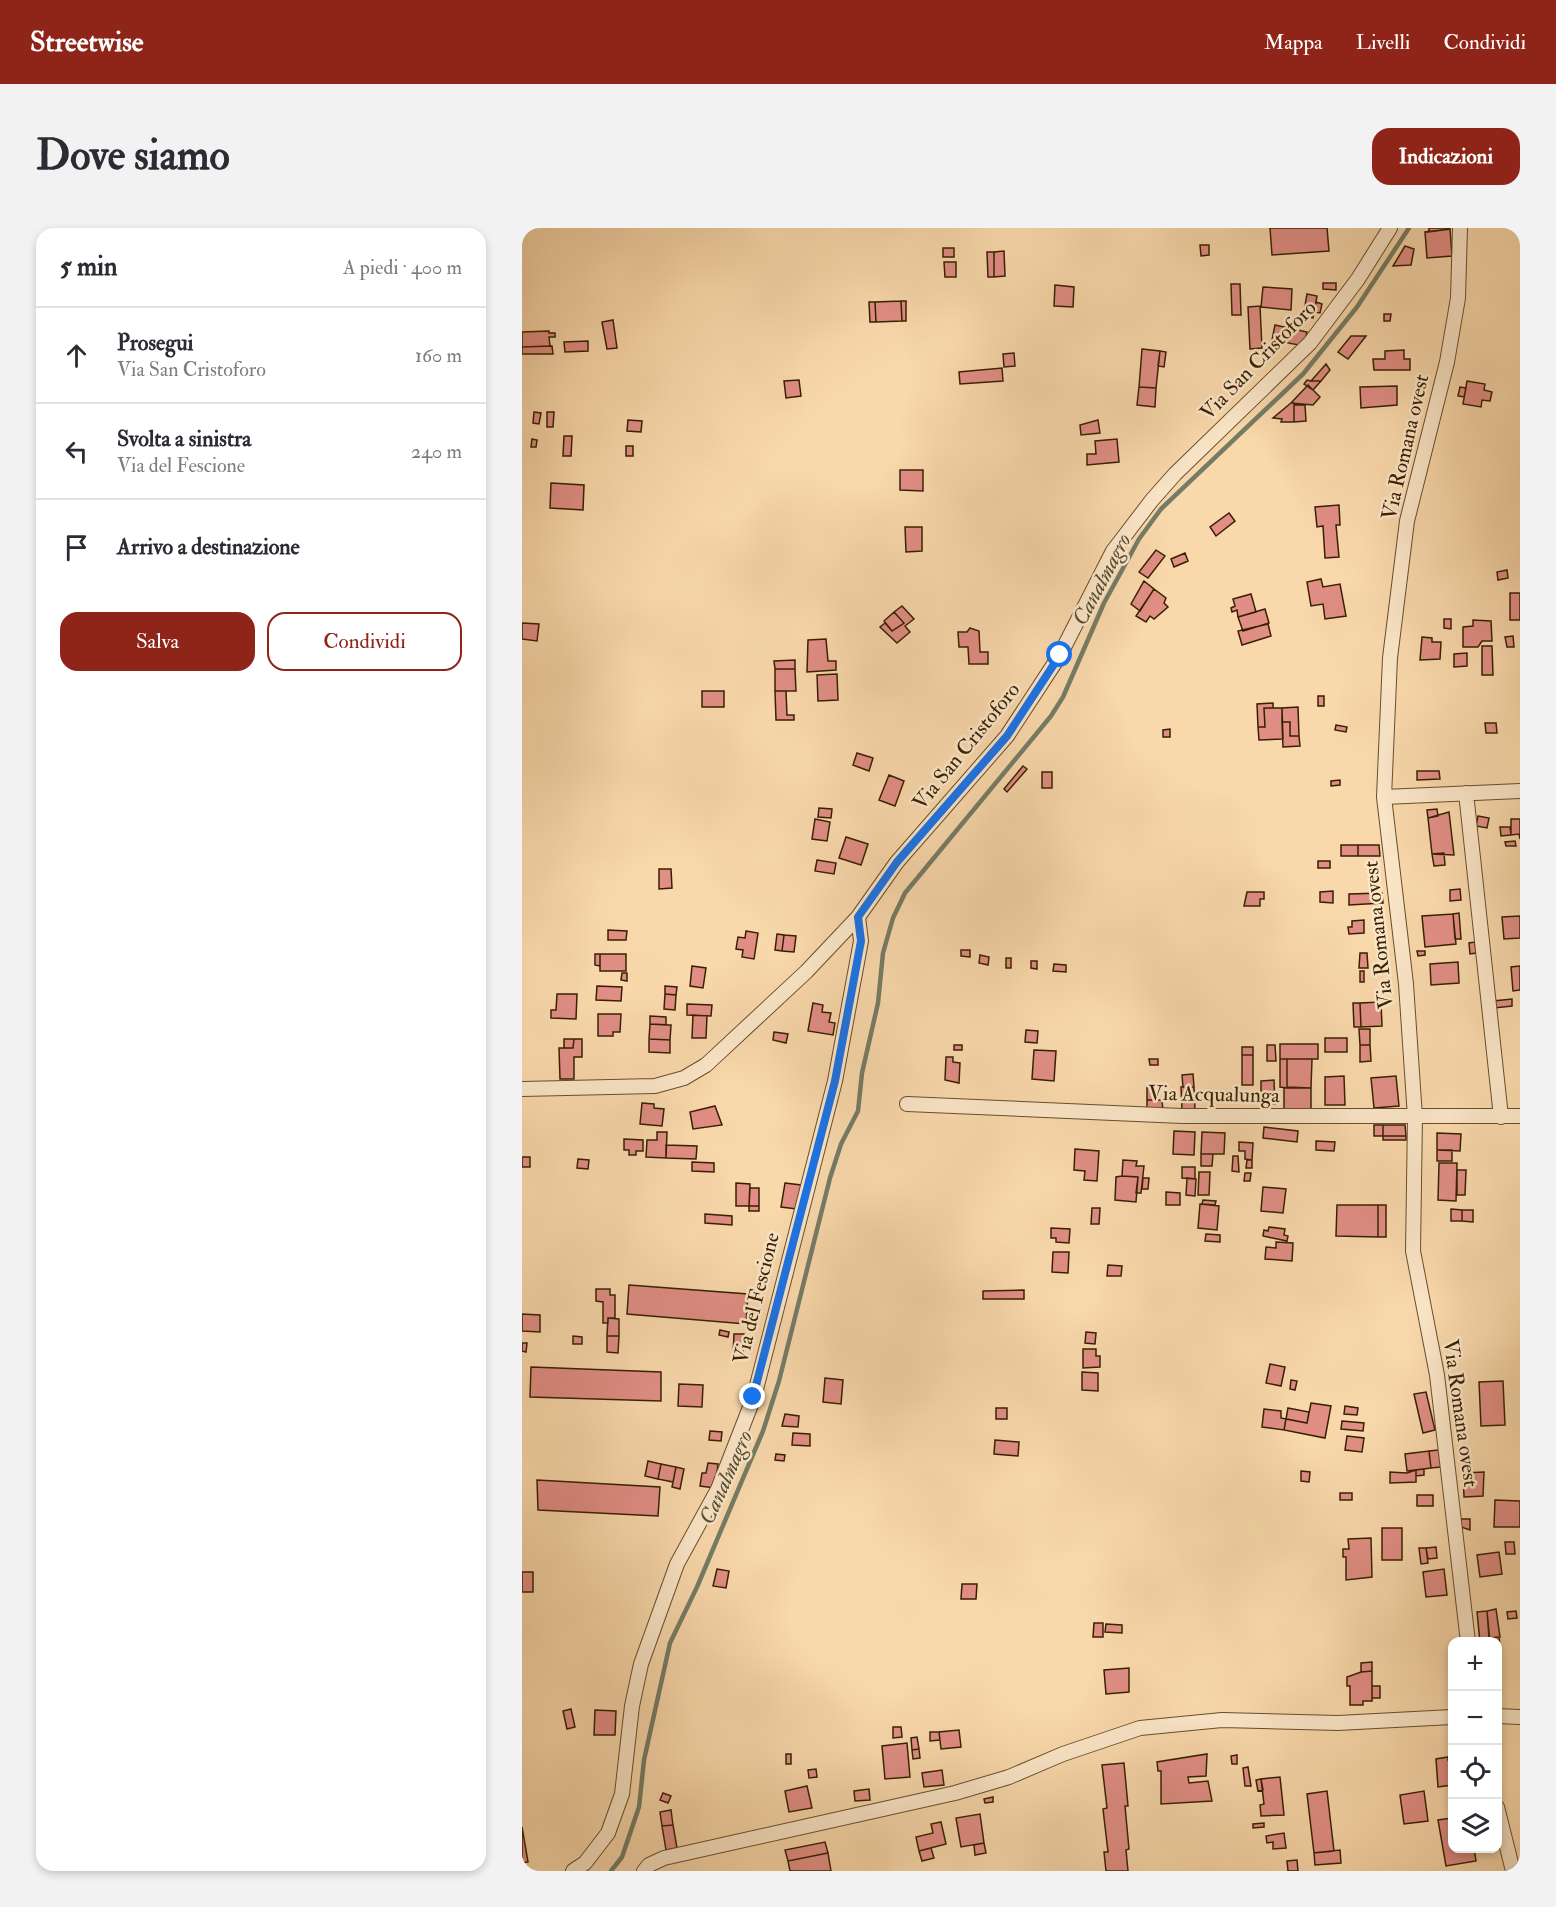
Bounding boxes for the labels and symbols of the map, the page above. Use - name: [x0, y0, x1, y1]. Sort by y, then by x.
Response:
- street label: Via San Cristoforo: [1194, 295, 1322, 426]
- street label: Via Romana ovest: [1376, 371, 1435, 523]
- water label: Canalmagro: [1066, 529, 1138, 630]
- route start: [1046, 641, 1072, 667]
- street label: Via San Cristoforo: [907, 677, 1026, 816]
- street label: Via Romana ovest: [1357, 859, 1400, 1010]
- street label: Via Acqualunga: [1148, 1080, 1280, 1109]
- street label: Via del Fescione: [727, 1229, 786, 1367]
- street label: Via Romana ovest: [1437, 1338, 1484, 1489]
- route end: [739, 1383, 765, 1409]
- water label: Canalmagro: [693, 1426, 759, 1529]

